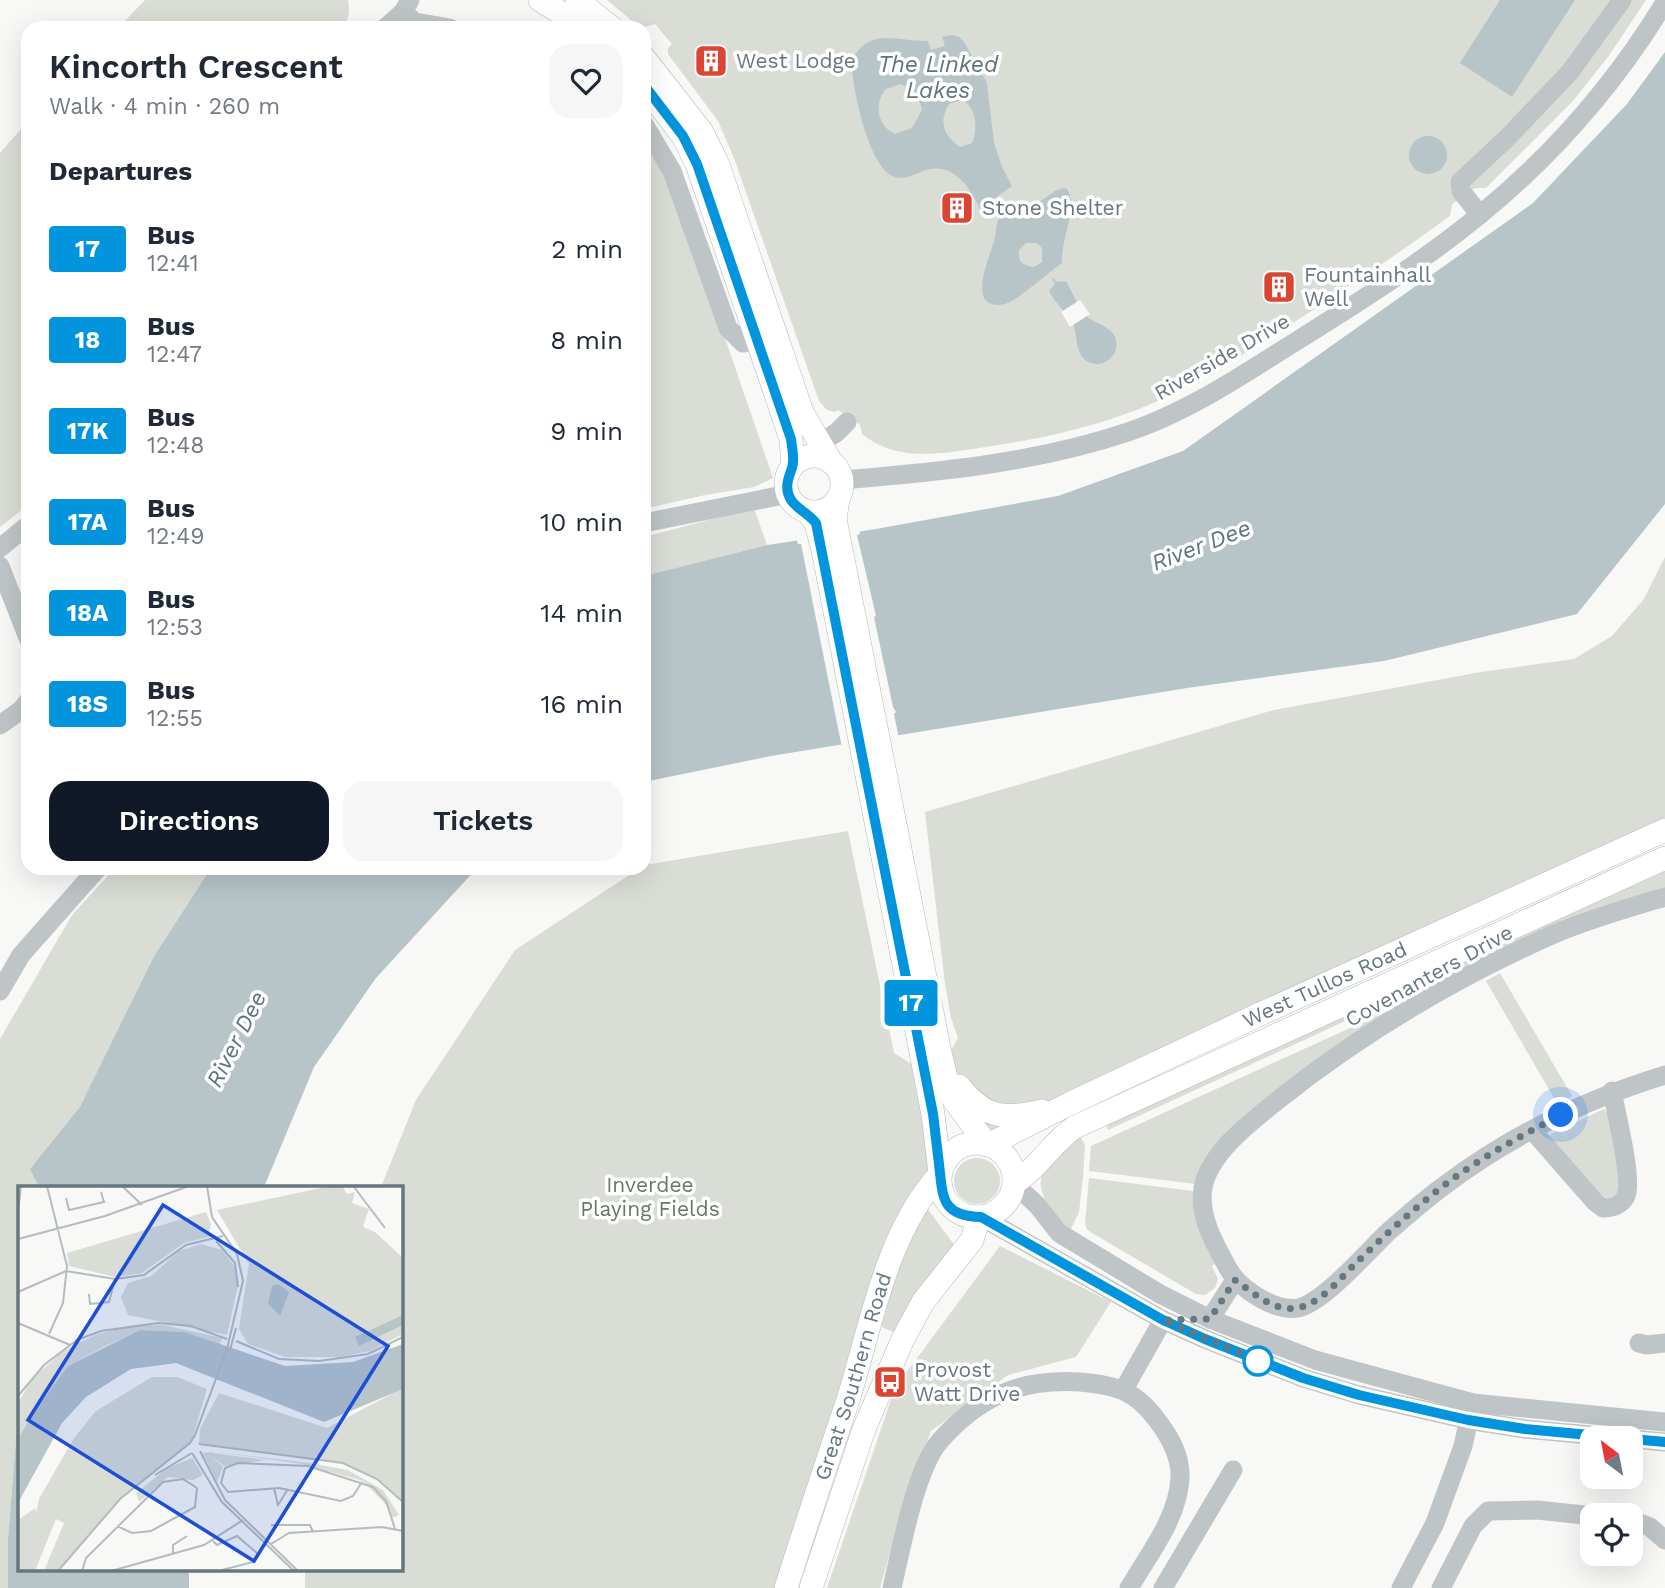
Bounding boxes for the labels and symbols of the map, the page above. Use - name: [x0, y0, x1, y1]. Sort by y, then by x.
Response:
- building icon: West Lodge: [692, 42, 730, 80]
- place label: West Lodge: [736, 48, 856, 73]
- water label: The Linked Lakes: [878, 51, 999, 104]
- building icon: Stone Shelter: [938, 189, 976, 227]
- place label: Stone Shelter: [982, 195, 1124, 220]
- place label: Fountainhall Well: [1304, 262, 1432, 311]
- building icon: Fountainhall Well: [1260, 268, 1298, 306]
- street label: Riverside Drive: [1150, 308, 1294, 405]
- water label: River Dee: [1148, 514, 1255, 577]
- street label: Covenanters Drive: [1341, 919, 1517, 1032]
- street label: West Tullos Road: [1239, 936, 1410, 1032]
- line badge: 17: [880, 980, 942, 1026]
- water label: River Dee: [201, 987, 272, 1092]
- your location: [1543, 1097, 1578, 1132]
- park label: Inverdee Playing Fields: [580, 1172, 720, 1221]
- inset map: [18, 1186, 402, 1570]
- street label: Great Southern Road: [809, 1269, 896, 1483]
- unlabelled marker: [1243, 1346, 1273, 1376]
- place label: Provost Watt Drive: [914, 1357, 1020, 1406]
- bus stop icon: Provost Watt Drive: [871, 1363, 909, 1401]
- north arrow: [1580, 1426, 1643, 1489]

